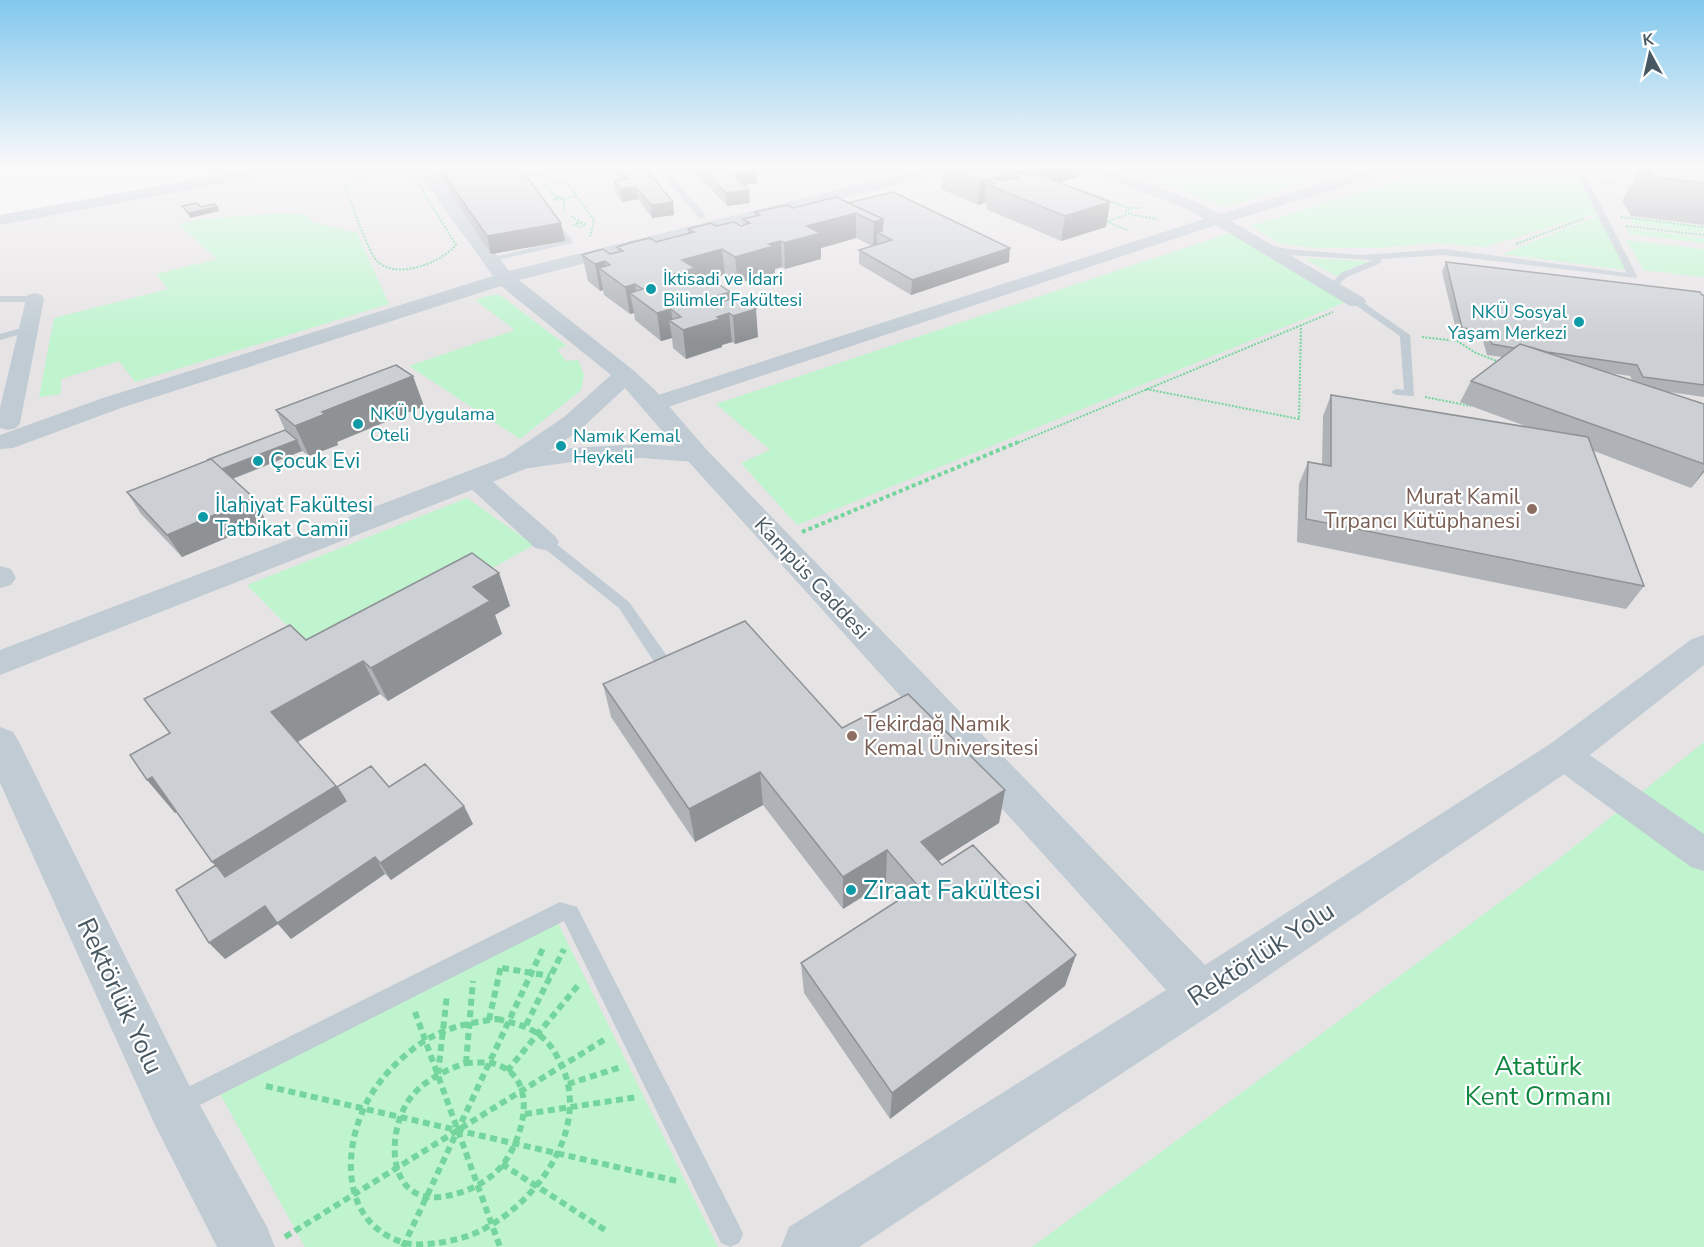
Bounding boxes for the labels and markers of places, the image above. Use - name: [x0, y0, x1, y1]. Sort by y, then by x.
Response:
- place label: İktisadi ve İdari Bilimler Fakültesi: [663, 267, 802, 312]
- marker: İktisadi ve İdari Bilimler Fakültesi: [644, 282, 658, 296]
- place label: NKÜ Sosyal Yaşam Merkezi: [1447, 300, 1568, 345]
- marker: NKÜ Sosyal Yaşam Merkezi: [1572, 315, 1586, 329]
- place label: NKÜ Uygulama Oteli: [370, 402, 495, 447]
- marker: NKÜ Uygulama Oteli: [351, 417, 365, 431]
- place label: Namık Kemal Heykeli: [573, 424, 681, 469]
- marker: Namık Kemal Heykeli: [554, 439, 568, 453]
- place label: Çocuk Evi: [270, 447, 360, 475]
- marker: Çocuk Evi: [251, 454, 265, 468]
- place label: Murat Kamil Tırpancı Kütüphanesi: [1324, 483, 1521, 535]
- place label: İlahiyat Fakültesi Tatbikat Camii: [215, 491, 373, 543]
- marker: Murat Kamil Tırpancı Kütüphanesi: [1525, 502, 1539, 516]
- marker: İlahiyat Fakültesi Tatbikat Camii: [196, 510, 210, 524]
- place label: Tekirdağ Namık Kemal Üniversitesi: [864, 710, 1038, 762]
- marker: Tekirdağ Namık Kemal Üniversitesi: [845, 729, 859, 743]
- place label: Ziraat Fakültesi: [863, 873, 1041, 908]
- marker: Ziraat Fakültesi: [844, 883, 858, 897]

